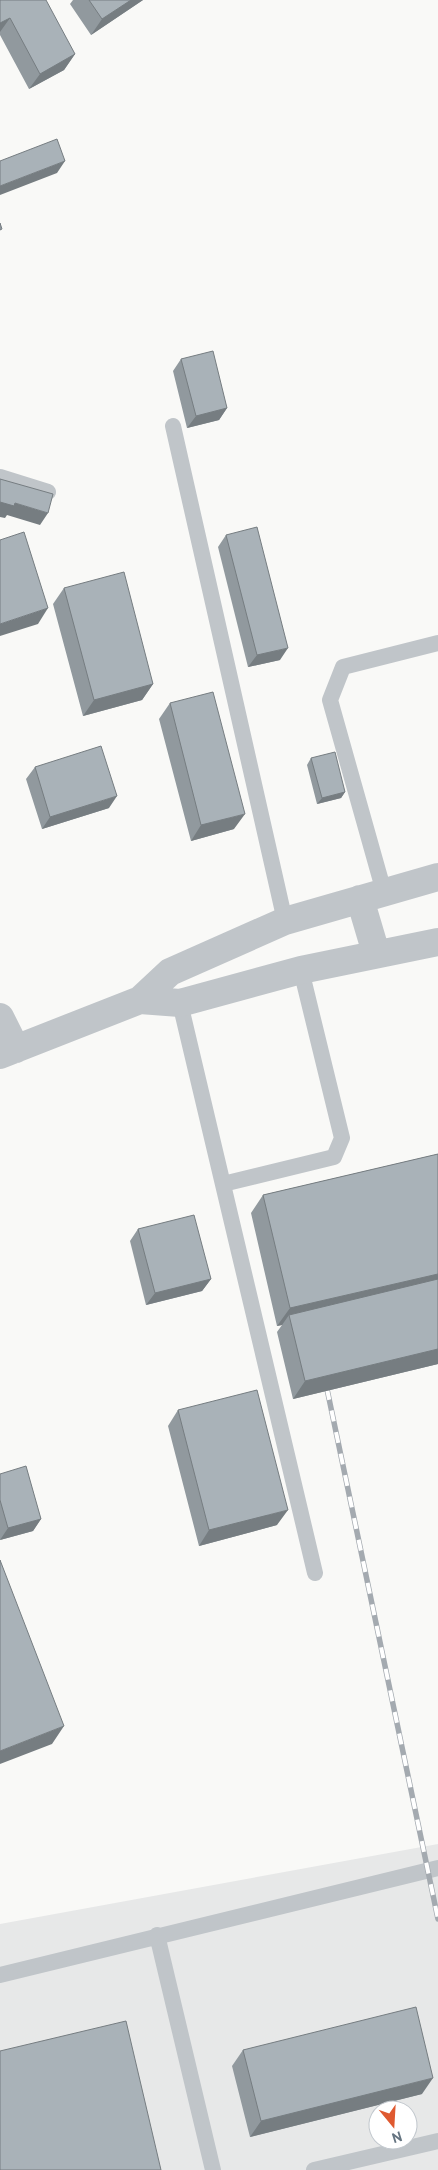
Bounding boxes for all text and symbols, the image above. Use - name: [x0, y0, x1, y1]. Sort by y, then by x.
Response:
- north arrow: [368, 2100, 418, 2150]
- text: N: [389, 2126, 404, 2146]

